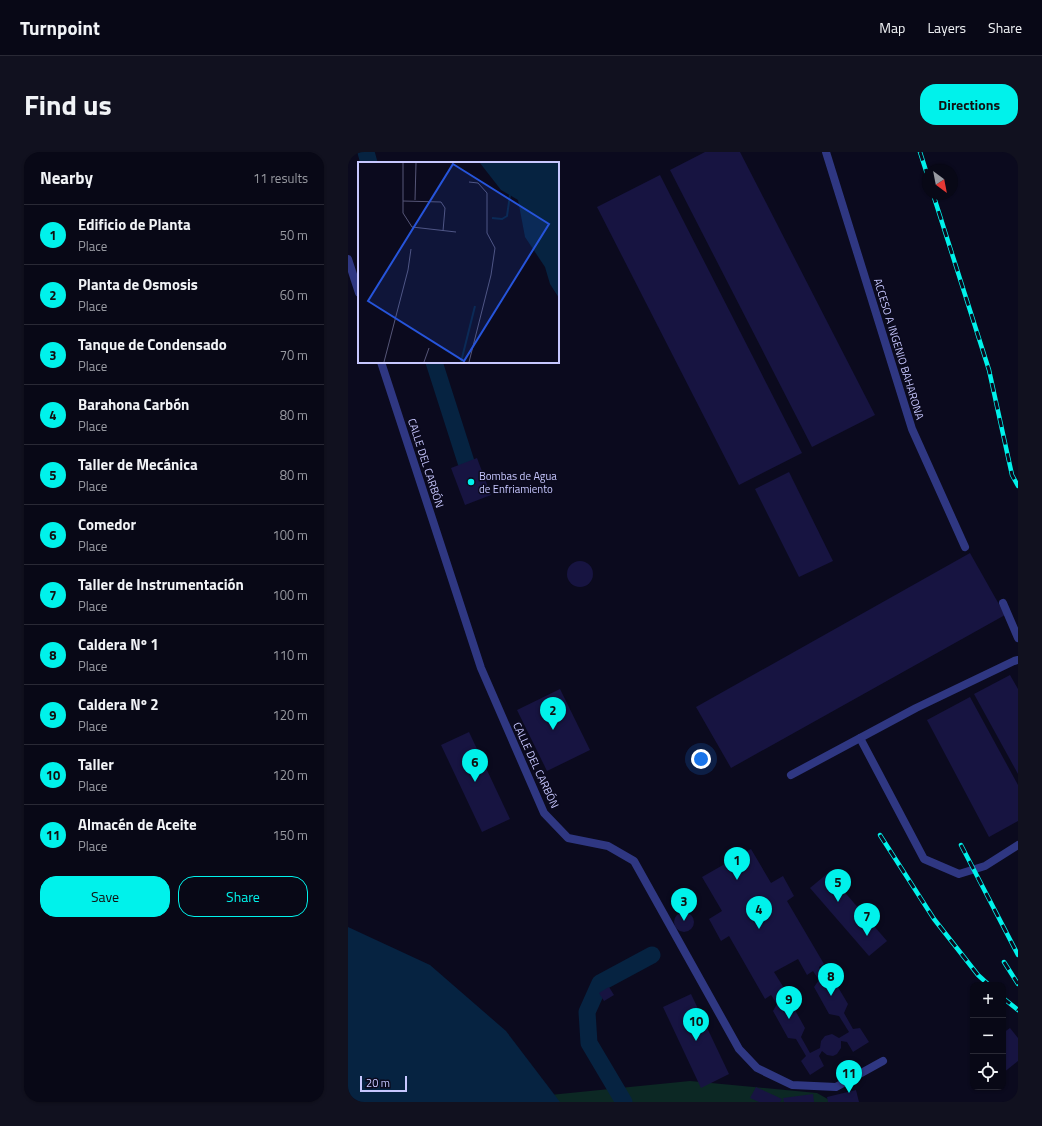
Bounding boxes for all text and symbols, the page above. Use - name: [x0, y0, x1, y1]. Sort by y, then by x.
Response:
- text: Turnpoint: [20, 13, 100, 42]
- text: Map: [879, 17, 905, 38]
- text: Layers: [927, 17, 966, 38]
- text: Share: [988, 17, 1022, 38]
- text: Find us: [24, 83, 112, 126]
- button: Directions: [920, 84, 1018, 125]
- inset map: [358, 162, 559, 363]
- north arrow: [922, 164, 958, 200]
- text: Nearby: [40, 165, 93, 191]
- text: 11 results: [253, 168, 308, 188]
- text: Edificio de Planta: [78, 213, 191, 236]
- text: 1: [49, 225, 57, 245]
- text: 50 m: [280, 225, 308, 245]
- text: Place: [78, 236, 107, 256]
- text: Planta de Osmosis: [78, 273, 198, 296]
- street label: ACCESO A INGENIO BAHARONA: [870, 276, 928, 422]
- text: 2: [49, 285, 57, 305]
- text: 60 m: [280, 285, 308, 305]
- text: Place: [78, 296, 107, 316]
- text: Tanque de Condensado: [78, 333, 227, 356]
- text: 3: [49, 345, 57, 365]
- text: 70 m: [280, 345, 308, 365]
- text: Place: [78, 356, 107, 376]
- text: Barahona Carbón: [78, 393, 189, 416]
- text: 4: [49, 405, 57, 425]
- text: 80 m: [280, 405, 308, 425]
- text: Place: [78, 416, 107, 436]
- street label: CALLE DEL CARBÓN: [404, 416, 448, 510]
- text: Taller de Mecánica: [78, 453, 198, 476]
- text: 5: [49, 465, 57, 485]
- text: 80 m: [280, 465, 308, 485]
- place label: Bombas de Agua de Enfriamiento: [479, 468, 557, 497]
- text: Place: [78, 476, 107, 496]
- marker: Bombas de Agua de Enfriamiento: [466, 477, 476, 487]
- text: Comedor: [78, 513, 136, 536]
- text: 6: [49, 525, 57, 545]
- text: 100 m: [272, 525, 308, 545]
- text: Place: [78, 536, 107, 556]
- text: Taller de Instrumentación: [78, 573, 244, 596]
- text: 7: [49, 585, 57, 605]
- text: 100 m: [272, 585, 308, 605]
- text: Place: [78, 596, 107, 616]
- text: Caldera Nº 1: [78, 633, 159, 656]
- text: 8: [49, 645, 57, 665]
- text: 110 m: [272, 645, 308, 665]
- text: Place: [78, 656, 107, 676]
- text: Caldera Nº 2: [78, 693, 159, 716]
- pin: 2: [540, 697, 566, 730]
- text: 9: [49, 705, 57, 725]
- text: 120 m: [272, 705, 308, 725]
- text: Place: [78, 716, 107, 736]
- street label: CALLE DEL CARBÓN: [509, 719, 563, 811]
- pin: 6: [462, 749, 488, 782]
- your location: [691, 749, 711, 769]
- text: Taller: [78, 753, 114, 776]
- text: 10: [46, 765, 60, 785]
- text: 120 m: [272, 765, 308, 785]
- text: Place: [78, 776, 107, 796]
- text: Almacén de Aceite: [78, 813, 197, 836]
- text: 11: [46, 825, 60, 845]
- text: 150 m: [272, 825, 308, 845]
- text: Place: [78, 836, 107, 856]
- pin: 1: [724, 847, 750, 880]
- pin: 5: [825, 869, 851, 902]
- button: Save: [40, 876, 170, 917]
- button: Share: [178, 876, 308, 917]
- pin: 3: [671, 888, 697, 921]
- pin: 4: [746, 896, 772, 929]
- pin: 7: [854, 903, 880, 936]
- pin: 8: [818, 963, 844, 996]
- map controls: [970, 982, 1006, 1090]
- button: +: [970, 982, 1006, 1018]
- pin: 9: [776, 986, 802, 1019]
- pin: 10: [683, 1008, 709, 1041]
- button: −: [970, 1018, 1006, 1054]
- button: locate: [970, 1054, 1006, 1090]
- pin: 11: [836, 1060, 862, 1093]
- scale bar: [360, 1074, 407, 1093]
- text: 20 m: [366, 1075, 390, 1091]

